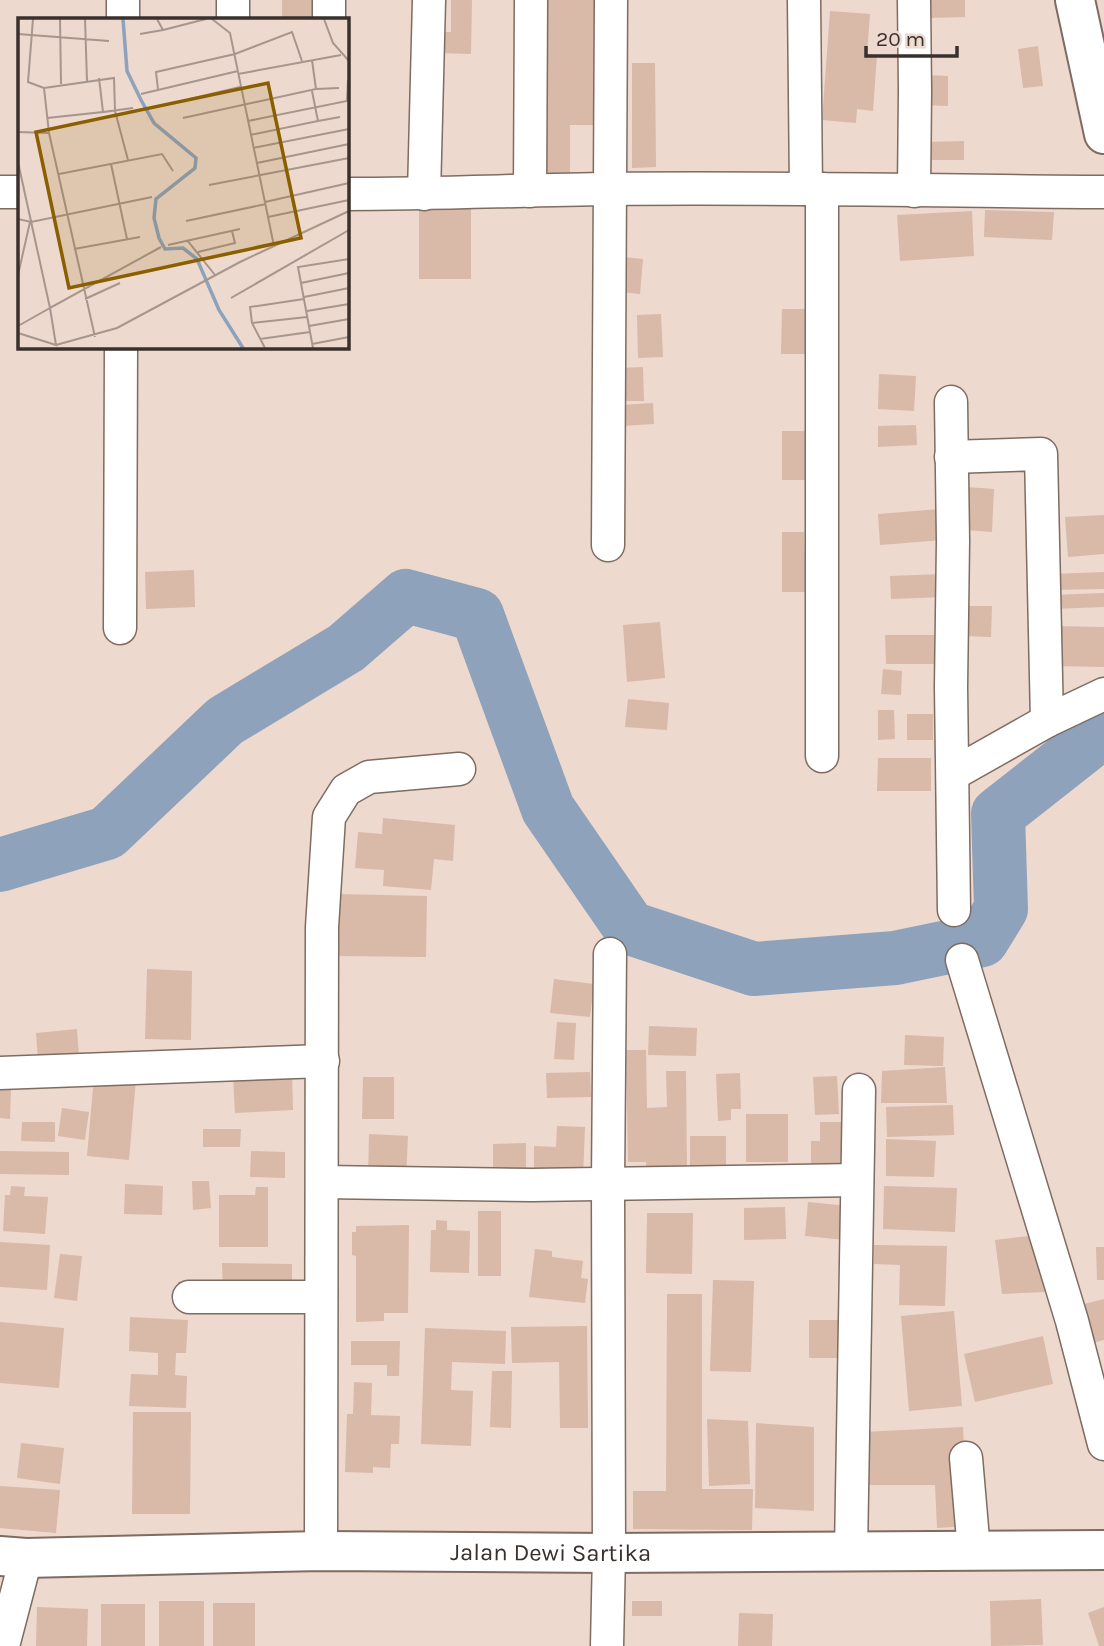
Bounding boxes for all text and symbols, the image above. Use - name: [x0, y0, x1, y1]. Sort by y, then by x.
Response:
- scale bar: [866, 14, 957, 58]
- inset map: [18, 18, 348, 348]
- text: 20 m: [876, 27, 925, 51]
- street label: Jalan Dewi Sartika: [450, 1538, 651, 1567]

